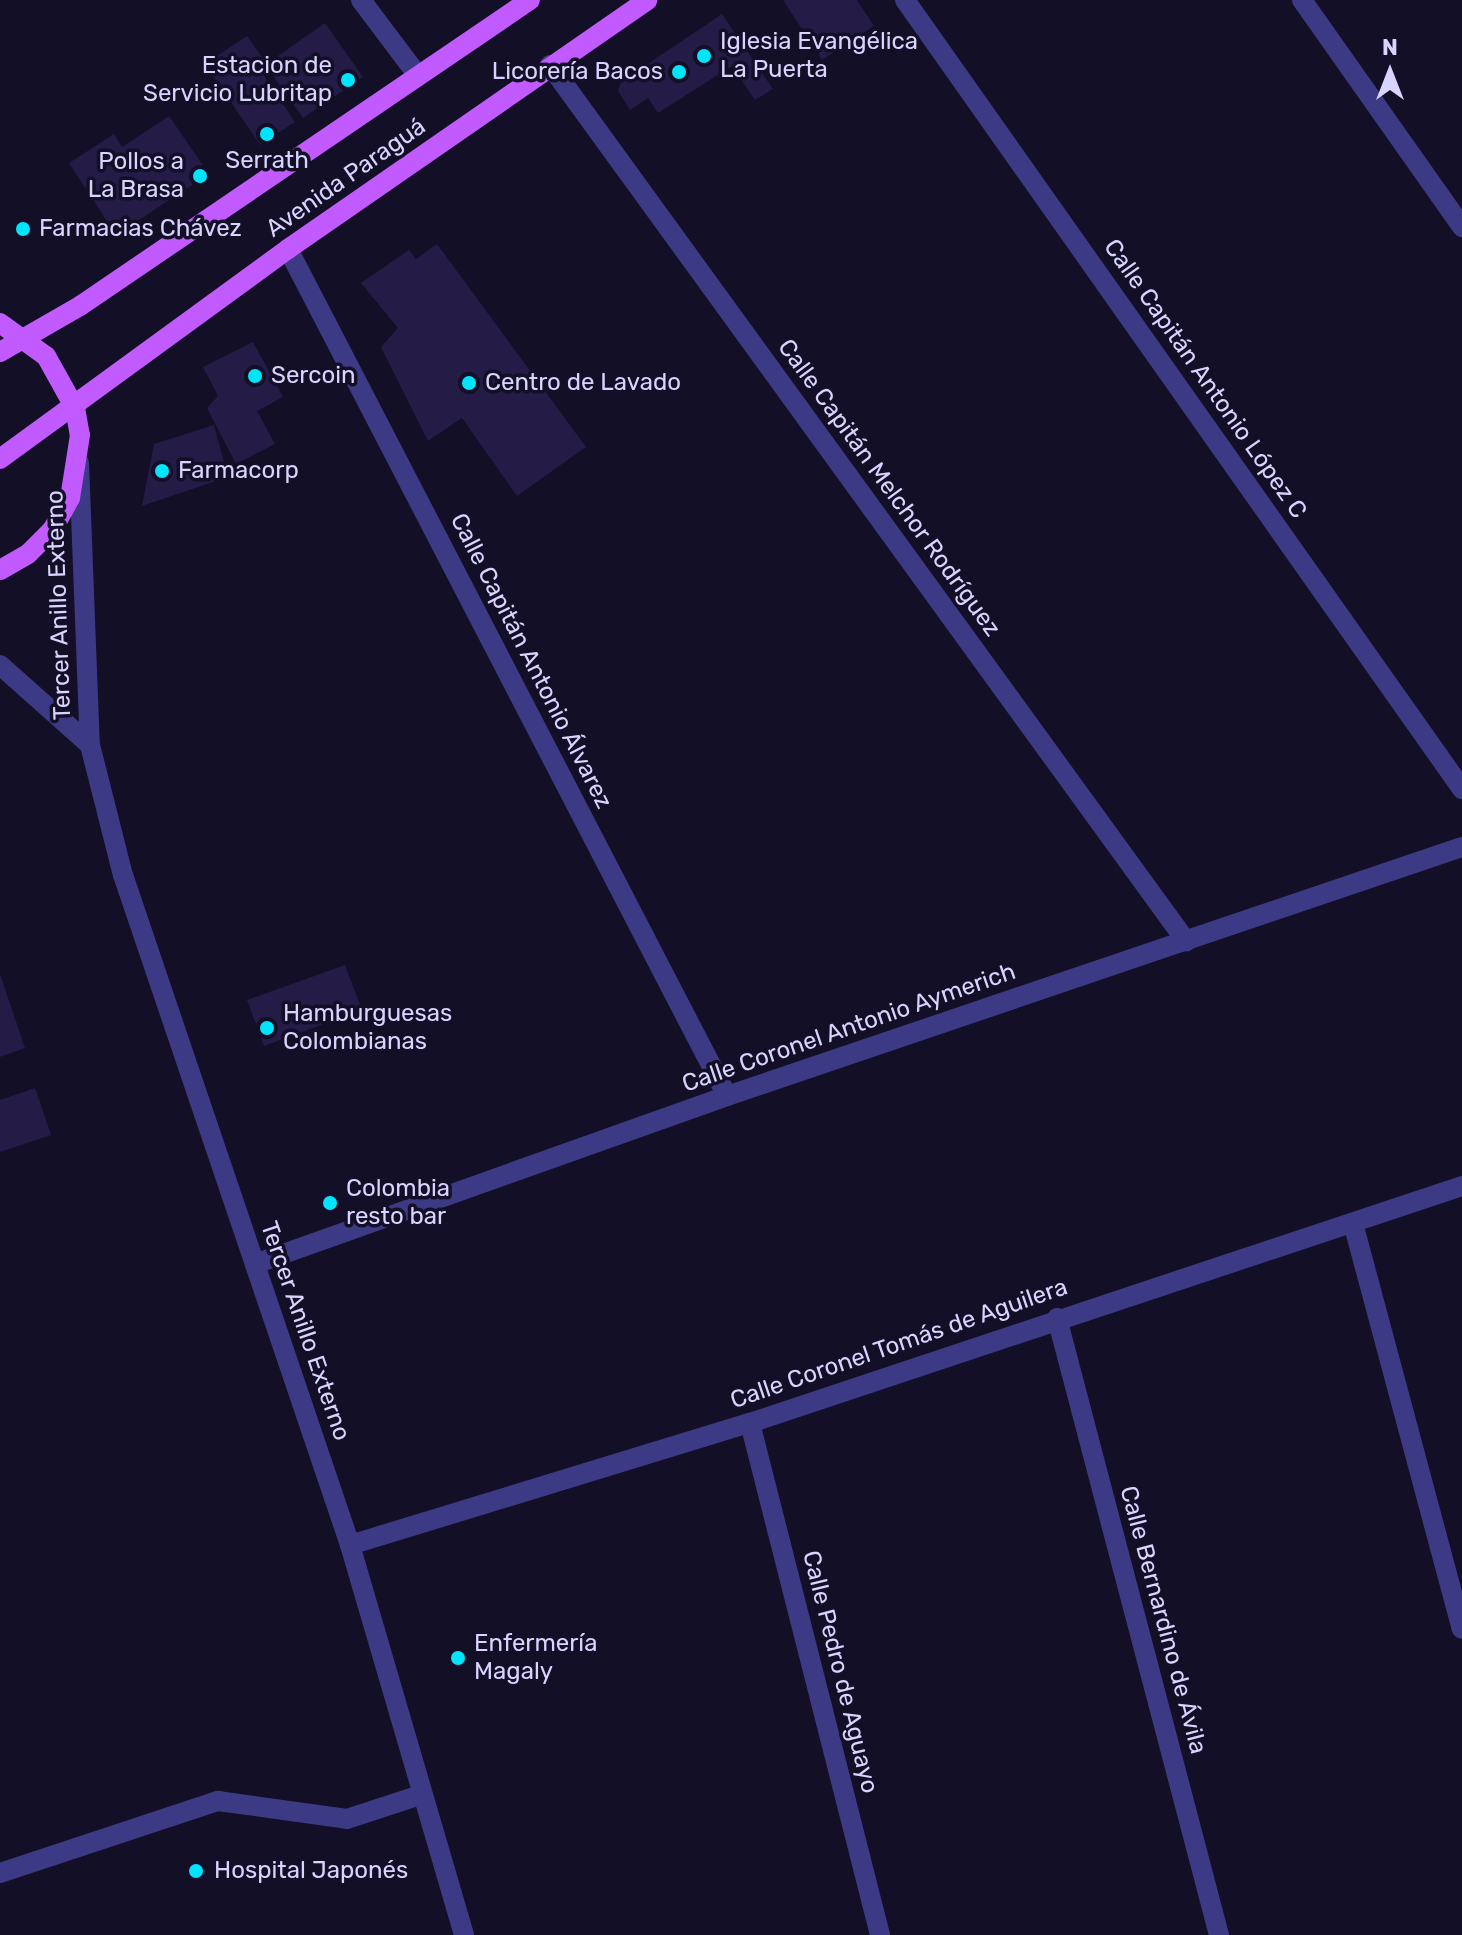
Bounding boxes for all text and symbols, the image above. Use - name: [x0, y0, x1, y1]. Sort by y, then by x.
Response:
- place label: Iglesia Evangélica La Puerta: [720, 28, 918, 84]
- north arrow: [1350, 32, 1430, 112]
- text: N: [1382, 34, 1398, 61]
- marker: Iglesia Evangélica La Puerta: [695, 47, 713, 65]
- place label: Estacion de Servicio Lubritap: [143, 52, 332, 108]
- place label: Licorería Bacos: [492, 58, 663, 86]
- marker: Licorería Bacos: [670, 63, 688, 81]
- marker: Estacion de Servicio Lubritap: [339, 71, 357, 89]
- street label: Avenida Paraguá: [261, 112, 431, 244]
- marker: Serrath: [258, 125, 276, 143]
- place label: Serrath: [225, 147, 309, 175]
- place label: Pollos a La Brasa: [88, 148, 184, 204]
- marker: Pollos a La Brasa: [191, 167, 209, 185]
- place label: Farmacias Chávez: [39, 215, 242, 243]
- marker: Farmacias Chávez: [14, 220, 32, 238]
- street label: Calle Capitán Antonio López C: [1097, 234, 1313, 524]
- street label: Calle Capitán Melchor Rodríguez: [771, 334, 1007, 642]
- place label: Sercoin: [271, 362, 356, 390]
- marker: Sercoin: [246, 367, 264, 385]
- place label: Centro de Lavado: [485, 369, 681, 397]
- marker: Centro de Lavado: [460, 374, 478, 392]
- place label: Farmacorp: [178, 457, 299, 485]
- marker: Farmacorp: [153, 462, 171, 480]
- street label: Tercer Anillo Externo: [41, 489, 77, 721]
- street label: Calle Capitán Antonio Álvarez: [444, 508, 618, 814]
- street label: Calle Coronel Antonio Aymerich: [678, 957, 1020, 1099]
- place label: Hamburguesas Colombianas: [283, 1000, 452, 1056]
- marker: Hamburguesas Colombianas: [258, 1019, 276, 1037]
- place label: Colombia resto bar: [346, 1175, 450, 1231]
- marker: Colombia resto bar: [321, 1194, 339, 1212]
- street label: Tercer Anillo Externo: [254, 1217, 356, 1445]
- street label: Calle Coronel Tomás de Aguilera: [726, 1272, 1072, 1416]
- street label: Calle Bernardino de Ávila: [1113, 1483, 1213, 1757]
- street label: Calle Pedro de Aguayo: [796, 1547, 884, 1797]
- place label: Enfermería Magaly: [474, 1630, 597, 1686]
- marker: Enfermería Magaly: [449, 1649, 467, 1667]
- place label: Hospital Japonés: [214, 1857, 408, 1885]
- marker: Hospital Japonés: [185, 1860, 207, 1882]

